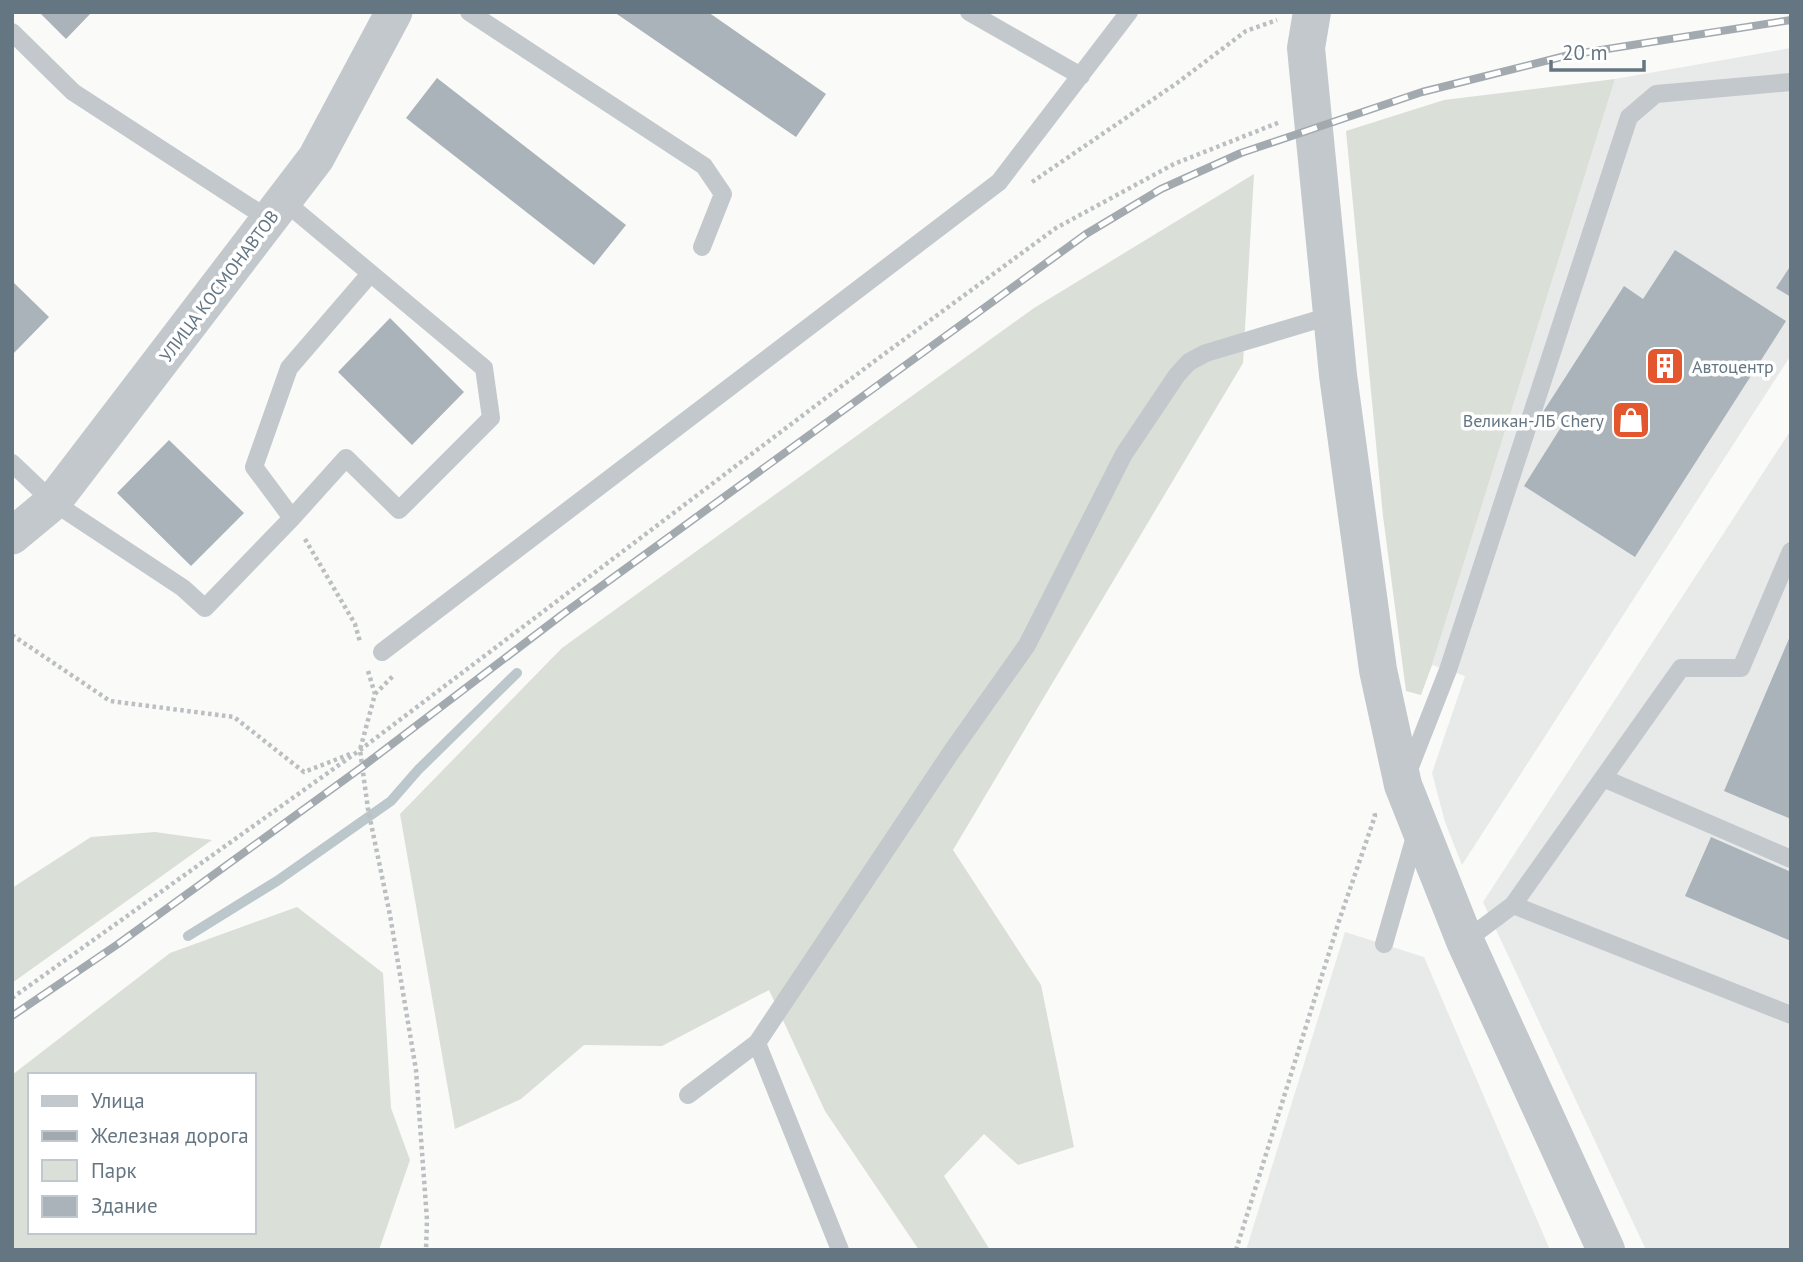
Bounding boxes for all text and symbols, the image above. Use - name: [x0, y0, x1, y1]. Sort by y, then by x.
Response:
- scale bar: [1551, 28, 1644, 72]
- text: 20 m: [1562, 39, 1608, 66]
- street label: УЛИЦА КОСМОНАВТОВ: [154, 206, 284, 366]
- building icon: Автоцентр: [1644, 345, 1686, 387]
- place label: Автоцентр: [1692, 355, 1774, 378]
- shop icon: Великан-ЛБ Chery: [1610, 399, 1652, 441]
- place label: Великан-ЛБ Chery: [1463, 409, 1605, 432]
- legend: [28, 1073, 256, 1234]
- text: Улица: [91, 1087, 145, 1114]
- text: Железная дорога: [90, 1122, 249, 1149]
- text: Парк: [91, 1157, 137, 1184]
- text: Здание: [91, 1192, 158, 1219]

